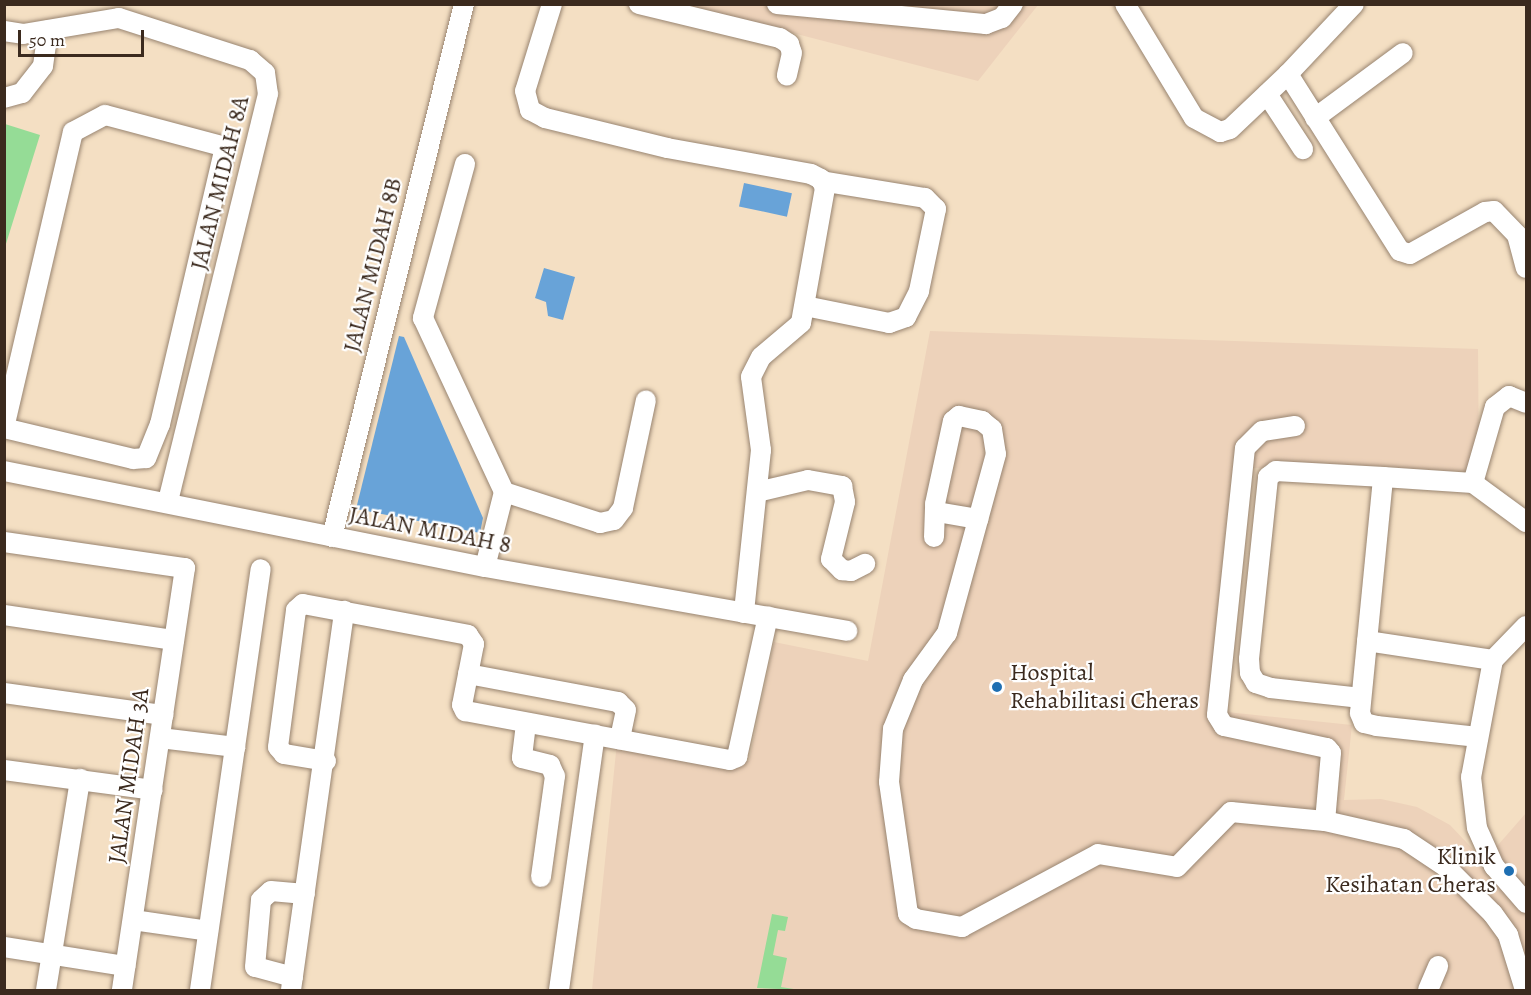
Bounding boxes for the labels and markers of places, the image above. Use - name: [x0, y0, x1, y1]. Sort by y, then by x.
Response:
- place label: Hospital Rehabilitasi Cheras: [1010, 659, 1199, 715]
- marker: Hospital Rehabilitasi Cheras: [988, 678, 1006, 696]
- place label: Klinik Kesihatan Cheras: [1325, 843, 1496, 899]
- marker: Klinik Kesihatan Cheras: [1500, 862, 1518, 880]

